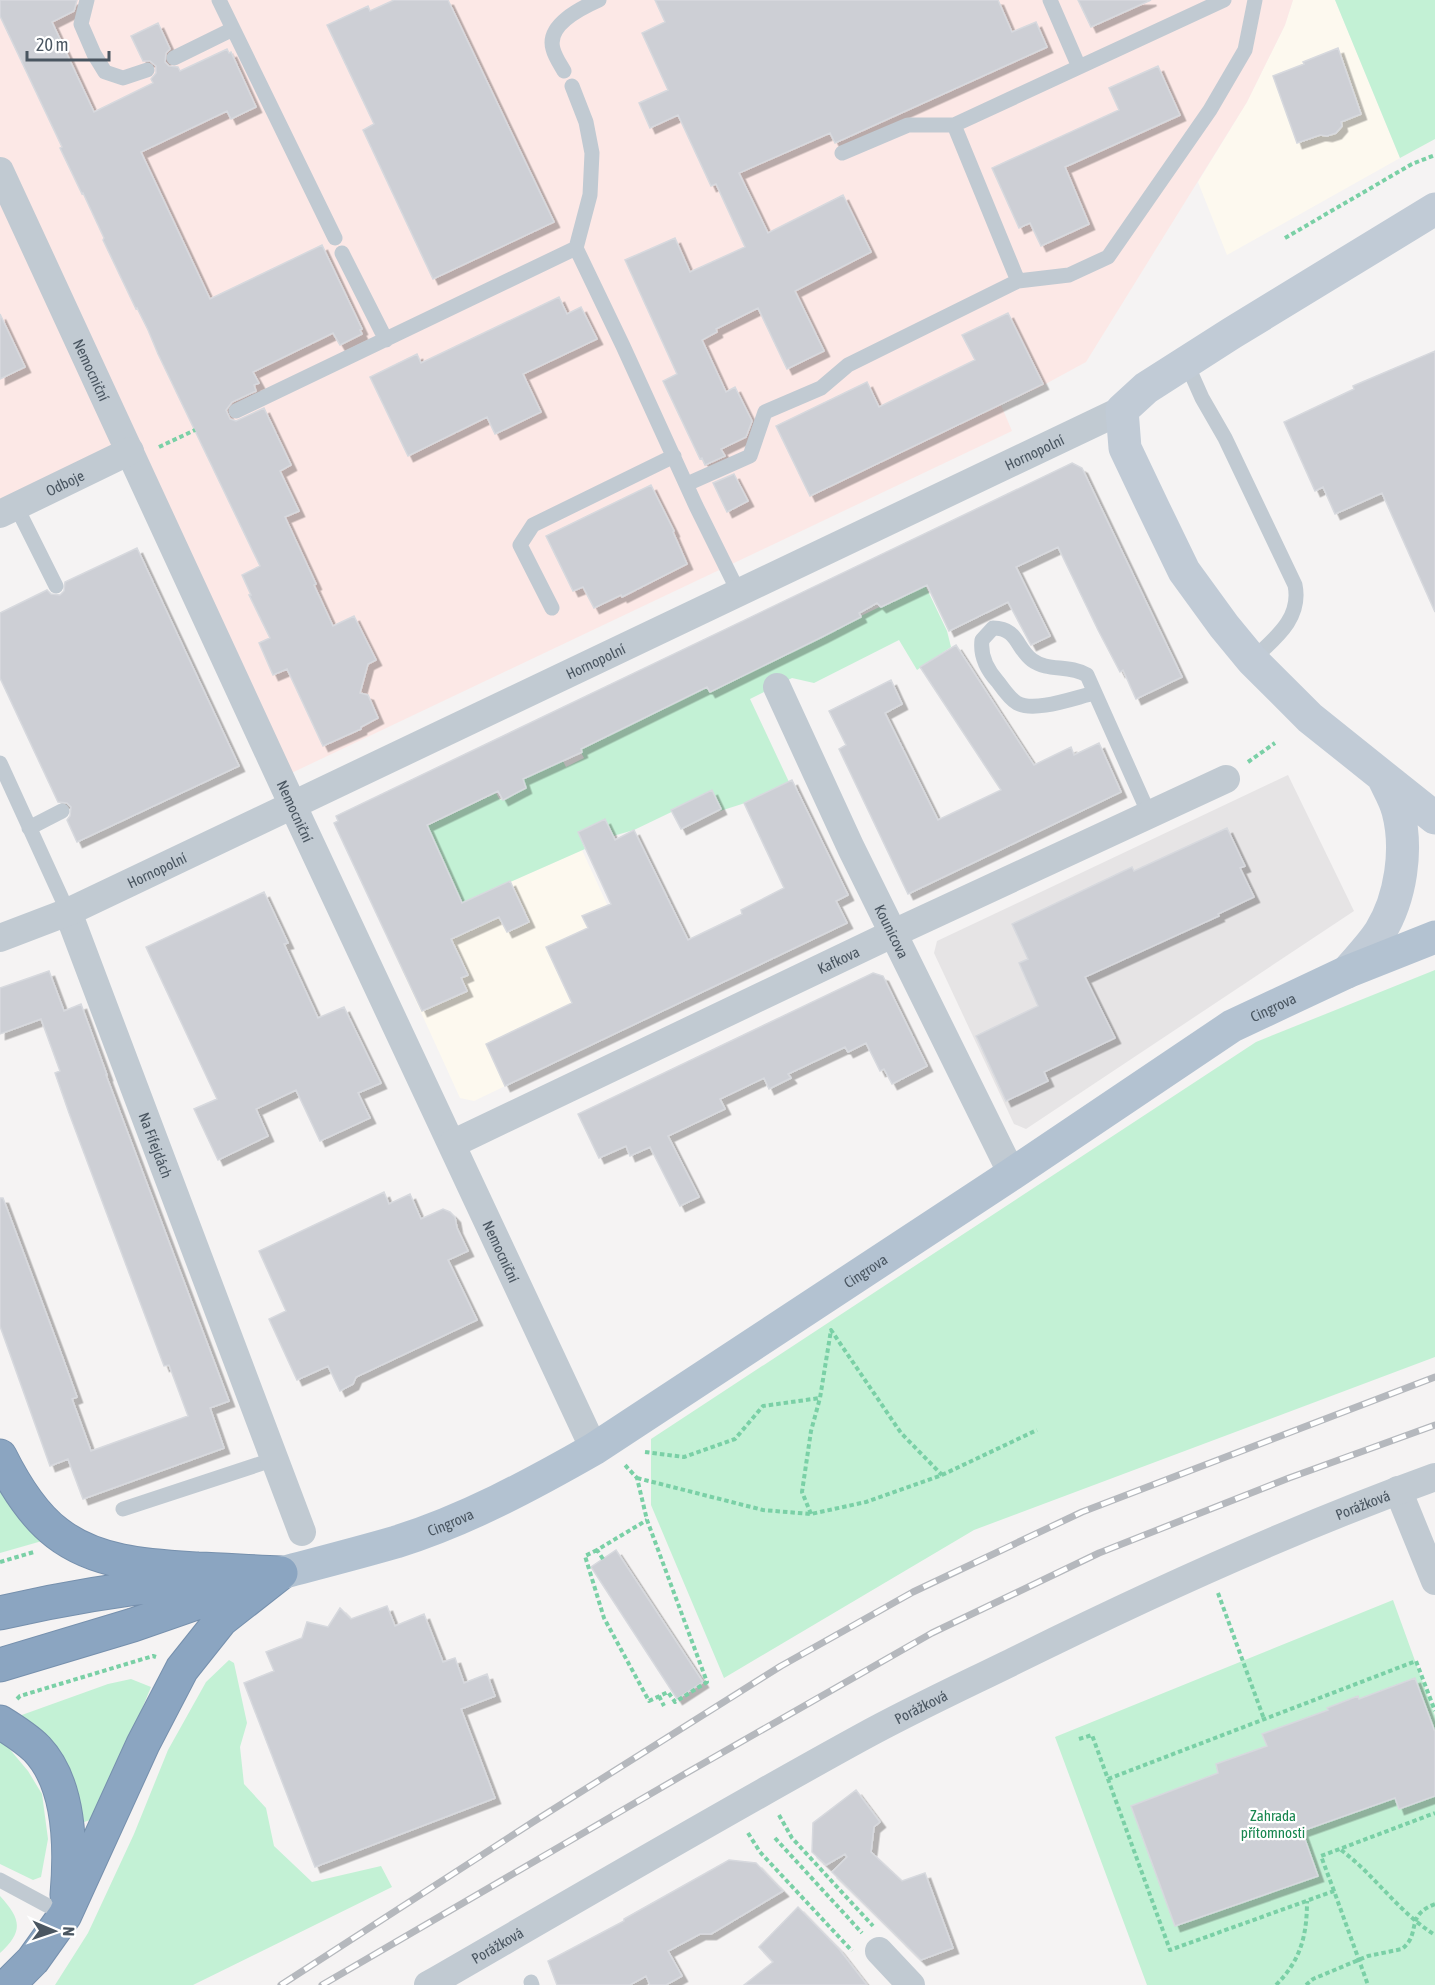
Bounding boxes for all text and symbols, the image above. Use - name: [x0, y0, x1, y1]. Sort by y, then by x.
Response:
- scale bar: [27, 24, 110, 62]
- text: 20 m: [36, 34, 68, 55]
- street label: Nemocniční: [70, 336, 114, 404]
- street label: Hornopolní: [1002, 430, 1067, 473]
- street label: Odboje: [43, 466, 87, 499]
- street label: Hornopolní: [563, 639, 628, 682]
- street label: Nemocniční: [274, 777, 317, 845]
- street label: Hornopolní: [124, 848, 189, 891]
- street label: Kounicova: [872, 902, 912, 961]
- street label: Kafkova: [815, 942, 862, 977]
- street label: Cingrova: [1247, 989, 1298, 1025]
- street label: Na Fifejdách: [136, 1110, 176, 1180]
- street label: Nemocniční: [480, 1218, 523, 1285]
- street label: Cingrova: [840, 1250, 890, 1291]
- street label: Porážková: [1333, 1486, 1392, 1523]
- street label: Cingrova: [425, 1505, 476, 1539]
- street label: Porážková: [891, 1686, 950, 1727]
- park label: Zahrada přítomnosti: [1241, 1807, 1305, 1841]
- north arrow: [24, 1901, 84, 1961]
- street label: Porážková: [468, 1923, 526, 1967]
- text: N: [60, 1926, 78, 1937]

